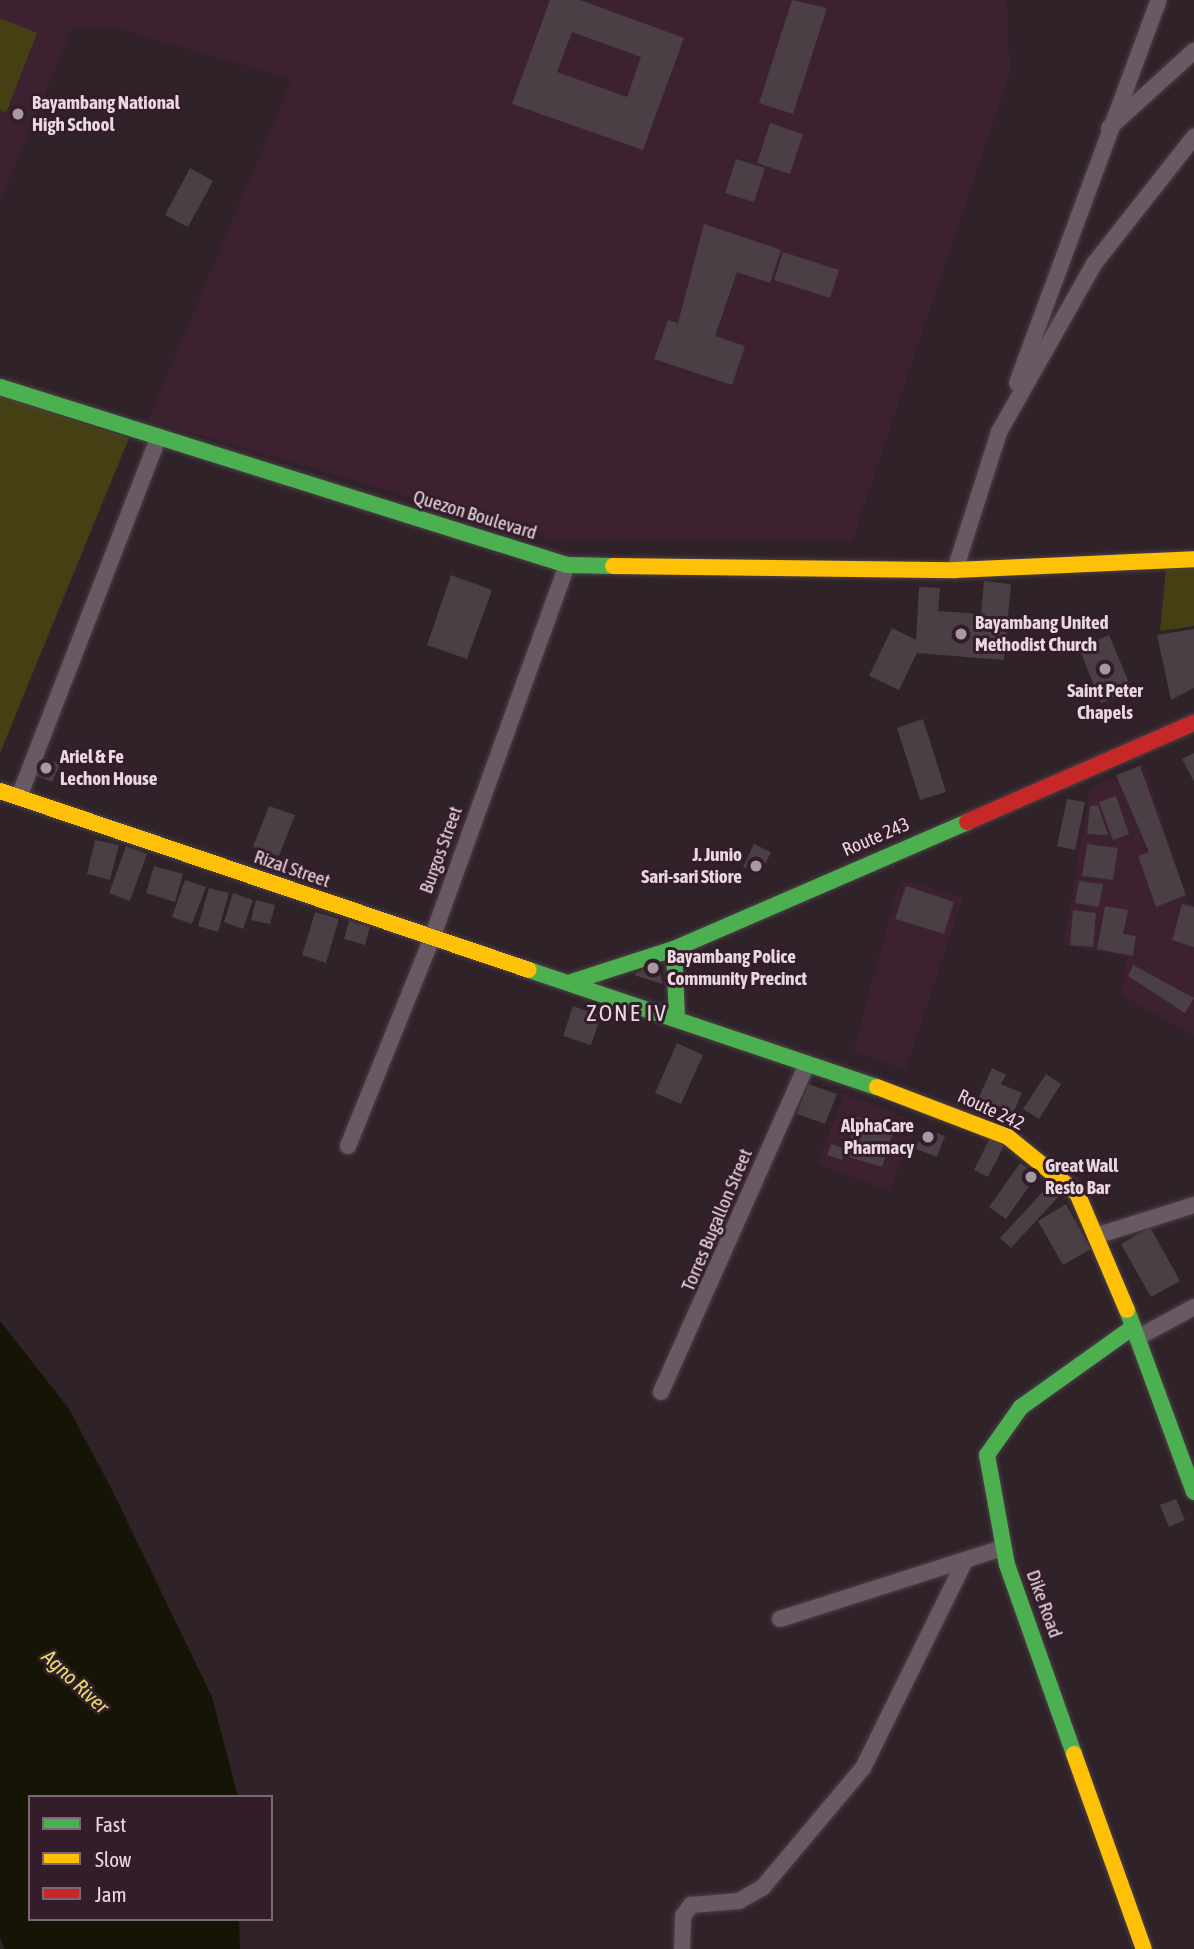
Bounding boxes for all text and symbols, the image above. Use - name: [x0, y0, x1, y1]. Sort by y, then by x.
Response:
- place label: Bayambang National High School: [32, 92, 180, 136]
- marker: Bayambang National High School: [10, 106, 26, 122]
- street label: Quezon Boulevard: [411, 485, 539, 545]
- place label: Bayambang United Methodist Church: [975, 612, 1108, 656]
- marker: Bayambang United Methodist Church: [953, 626, 969, 642]
- marker: Saint Peter Chapels: [1097, 661, 1113, 677]
- place label: Saint Peter Chapels: [1067, 680, 1143, 724]
- place label: Ariel & Fe Lechon House: [60, 746, 157, 790]
- marker: Ariel & Fe Lechon House: [38, 760, 54, 776]
- street label: Burgos Street: [415, 803, 467, 897]
- street label: Route 243: [839, 813, 913, 861]
- place label: J. Junio Sari-sari Stiore: [641, 844, 742, 888]
- street label: Rizal Street: [251, 845, 333, 893]
- marker: J. Junio Sari-sari Stiore: [748, 858, 764, 874]
- place label: Bayambang Police Community Precinct: [667, 946, 807, 990]
- marker: Bayambang Police Community Precinct: [645, 960, 661, 976]
- district label: ZONE IV: [587, 999, 667, 1027]
- street label: Route 242: [954, 1085, 1028, 1135]
- place label: AlphaCare Pharmacy: [841, 1115, 914, 1159]
- marker: AlphaCare Pharmacy: [920, 1129, 936, 1145]
- street label: Torres Bugallon Street: [677, 1145, 757, 1295]
- place label: Great Wall Resto Bar: [1045, 1155, 1118, 1199]
- marker: Great Wall Resto Bar: [1023, 1169, 1039, 1185]
- street label: Dike Road: [1021, 1567, 1067, 1641]
- water label: Agno River: [37, 1644, 115, 1718]
- legend: [28, 1795, 273, 1921]
- text: Fast: [95, 1812, 126, 1836]
- text: Slow: [95, 1847, 131, 1871]
- text: Jam: [95, 1882, 127, 1906]

